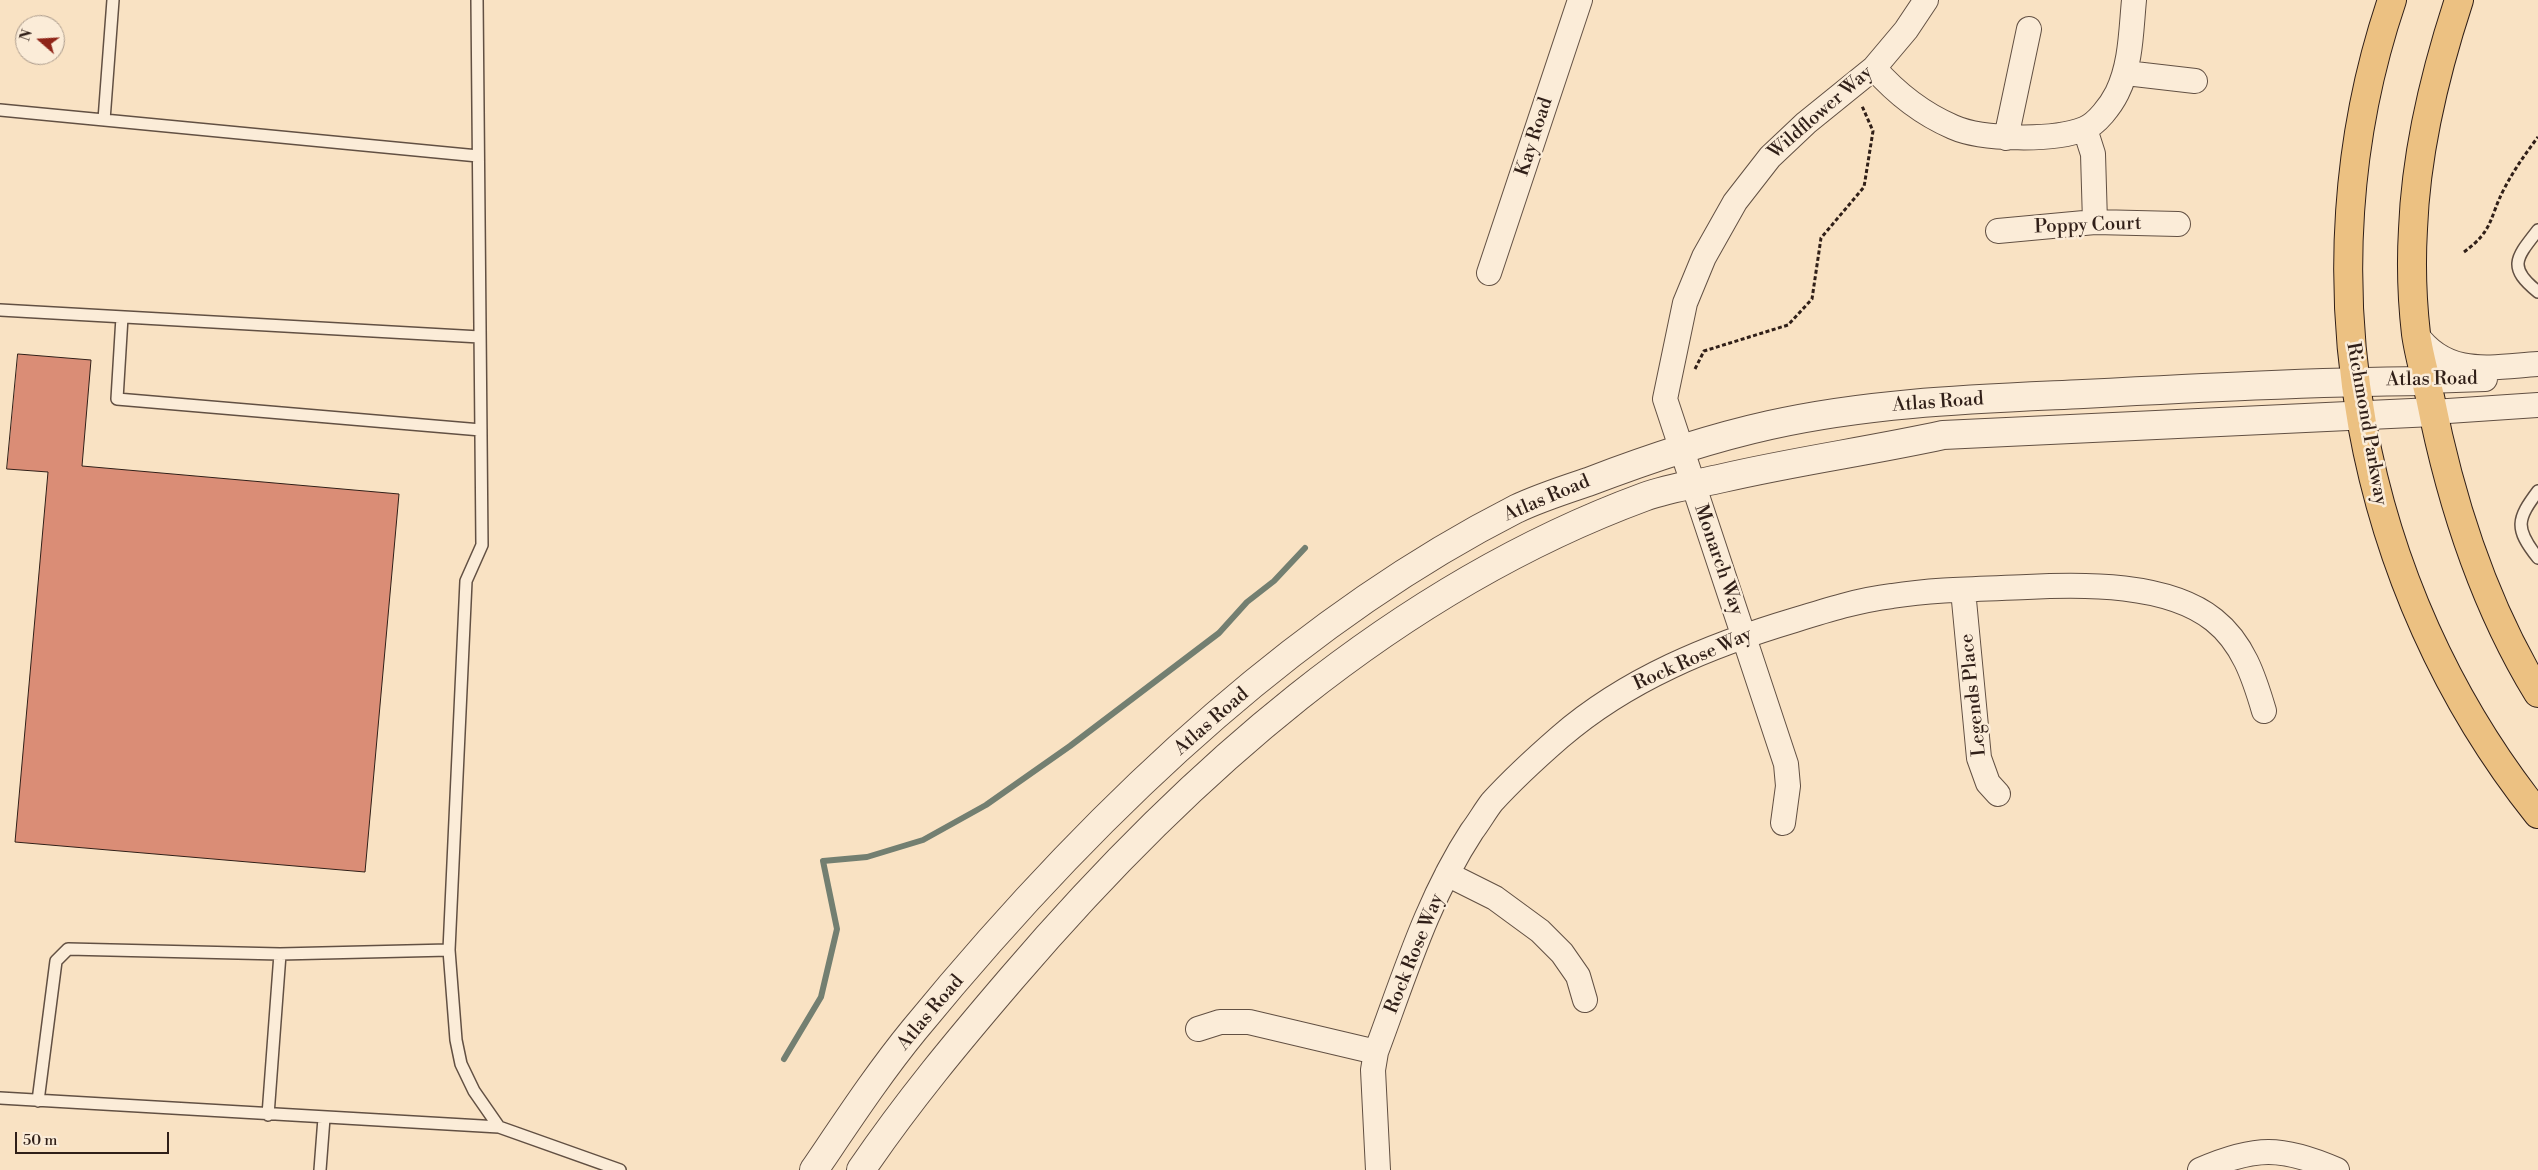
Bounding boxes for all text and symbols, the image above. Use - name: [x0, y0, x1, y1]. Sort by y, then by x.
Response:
- north arrow: [15, 15, 65, 65]
- text: N: [16, 27, 37, 44]
- street label: Wildflower Way: [1764, 62, 1878, 164]
- street label: Kay Road: [1512, 95, 1558, 179]
- street label: Poppy Court: [2034, 213, 2142, 239]
- street label: Richmond Parkway: [2340, 341, 2392, 507]
- street label: Atlas Road: [2386, 368, 2478, 392]
- street label: Atlas Road: [1892, 388, 1984, 418]
- street label: Atlas Road: [1500, 471, 1594, 527]
- street label: Monarch Way: [1688, 502, 1748, 618]
- street label: Rock Rose Way: [1630, 624, 1756, 696]
- street label: Legends Place: [1956, 633, 1992, 757]
- street label: Atlas Road: [1170, 683, 1254, 761]
- street label: Rock Rose Way: [1381, 891, 1449, 1017]
- street label: Atlas Road: [893, 971, 969, 1055]
- scale bar: [18, 1122, 171, 1154]
- text: 50 m: [23, 1131, 57, 1150]

